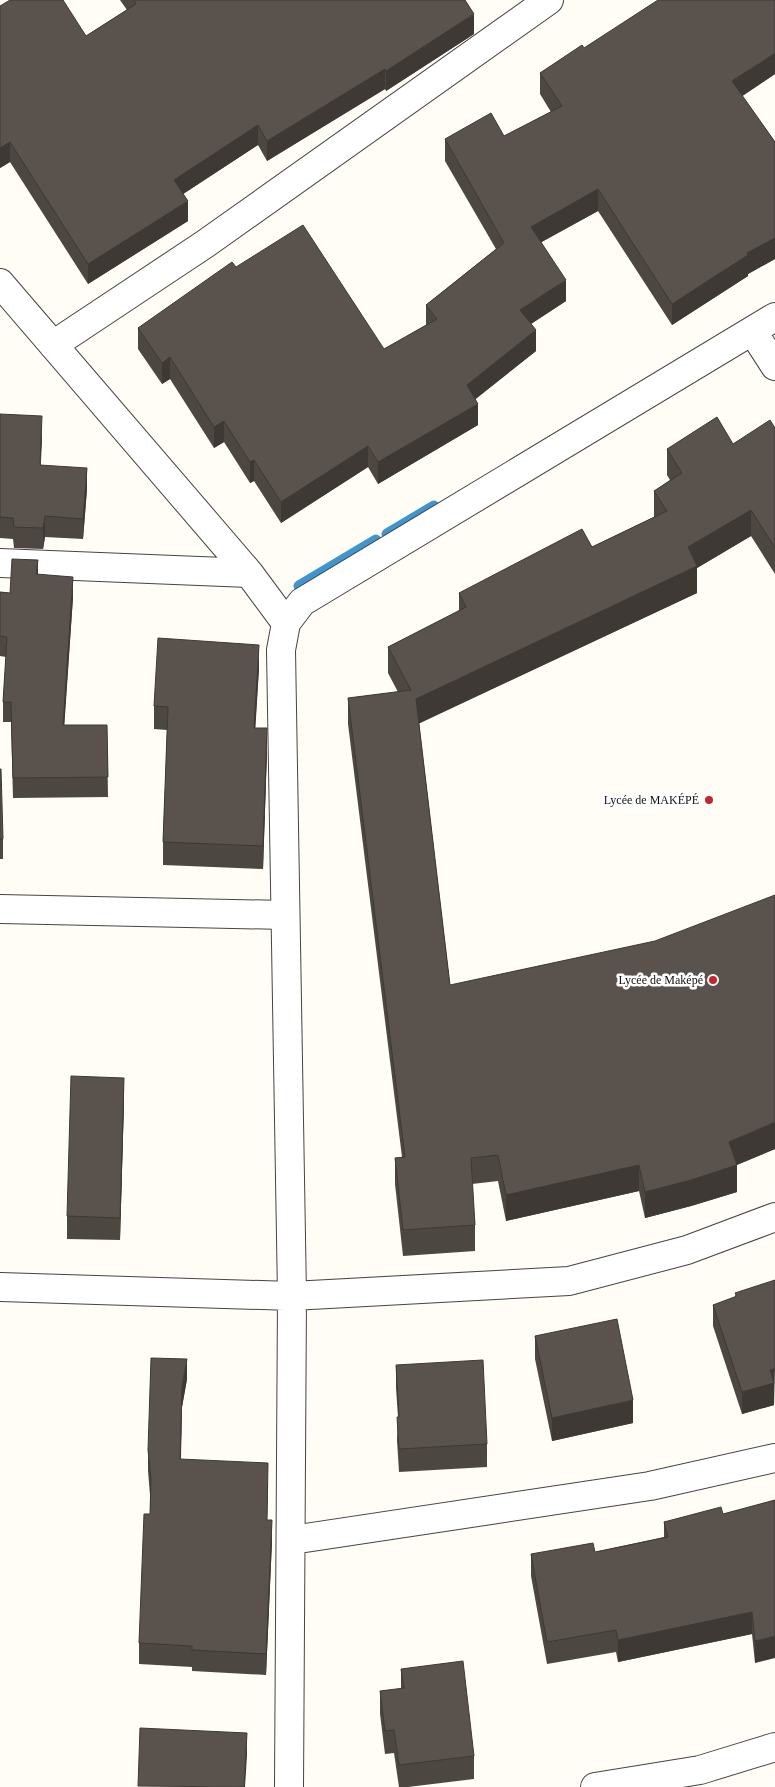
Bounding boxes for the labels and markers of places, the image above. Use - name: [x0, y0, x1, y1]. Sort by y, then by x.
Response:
- place label: Lycée de MAKÉPÉ: [604, 793, 699, 807]
- marker: Lycée de MAKÉPÉ: [703, 794, 715, 806]
- place label: Lycée de Maképé: [618, 973, 703, 987]
- marker: Lycée de Maképé: [707, 974, 719, 986]

